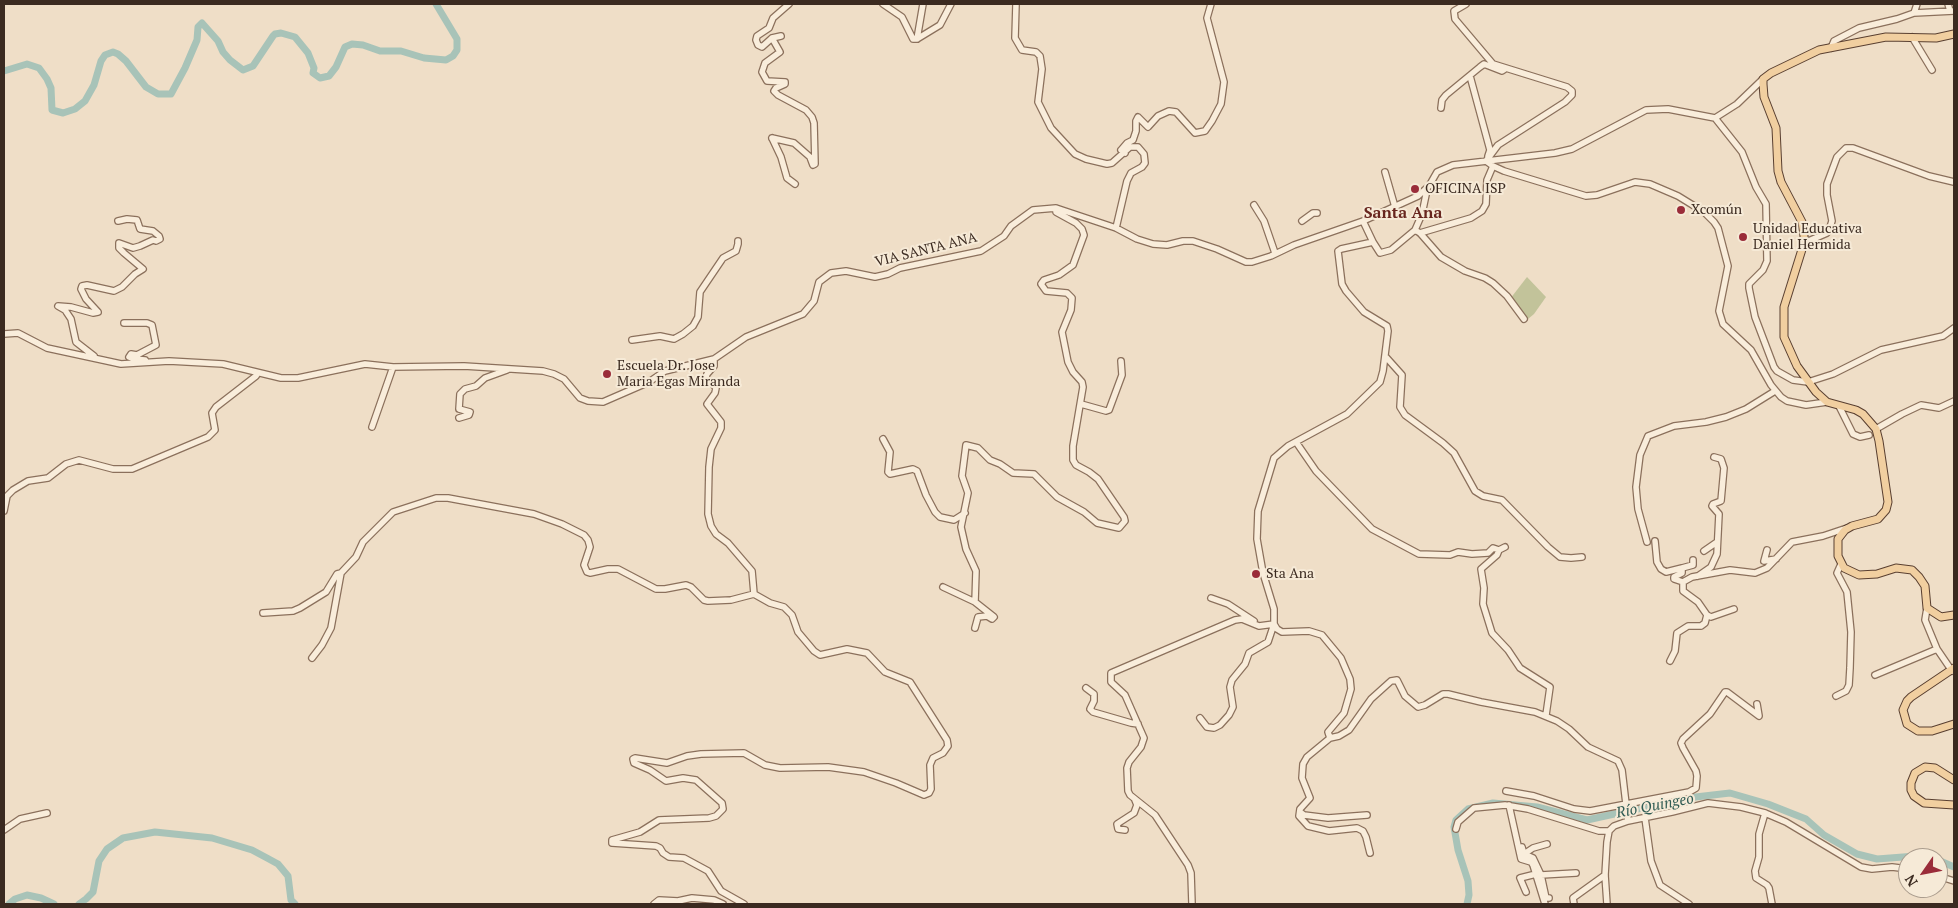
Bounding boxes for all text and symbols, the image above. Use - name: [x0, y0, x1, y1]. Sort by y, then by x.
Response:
- place label: OFICINA ISP: [1425, 181, 1506, 197]
- marker: OFICINA ISP: [1409, 183, 1421, 195]
- place label: Xcomún: [1691, 202, 1742, 218]
- district label: Santa Ana: [1364, 203, 1442, 223]
- marker: Xcomún: [1675, 204, 1687, 216]
- place label: Unidad Educativa Daniel Hermida: [1753, 221, 1862, 253]
- street label: VIA SANTA ANA: [873, 229, 979, 271]
- marker: Unidad Educativa Daniel Hermida: [1737, 231, 1749, 243]
- place label: Escuela Dr. Jose Maria Egas Miranda: [617, 358, 740, 391]
- marker: Escuela Dr. Jose Maria Egas Miranda: [601, 368, 613, 380]
- place label: Sta Ana: [1266, 566, 1314, 582]
- marker: Sta Ana: [1250, 568, 1262, 580]
- water label: Río Quingeo: [1615, 790, 1695, 822]
- north arrow: [1898, 848, 1948, 898]
- text: N: [1900, 871, 1922, 891]

